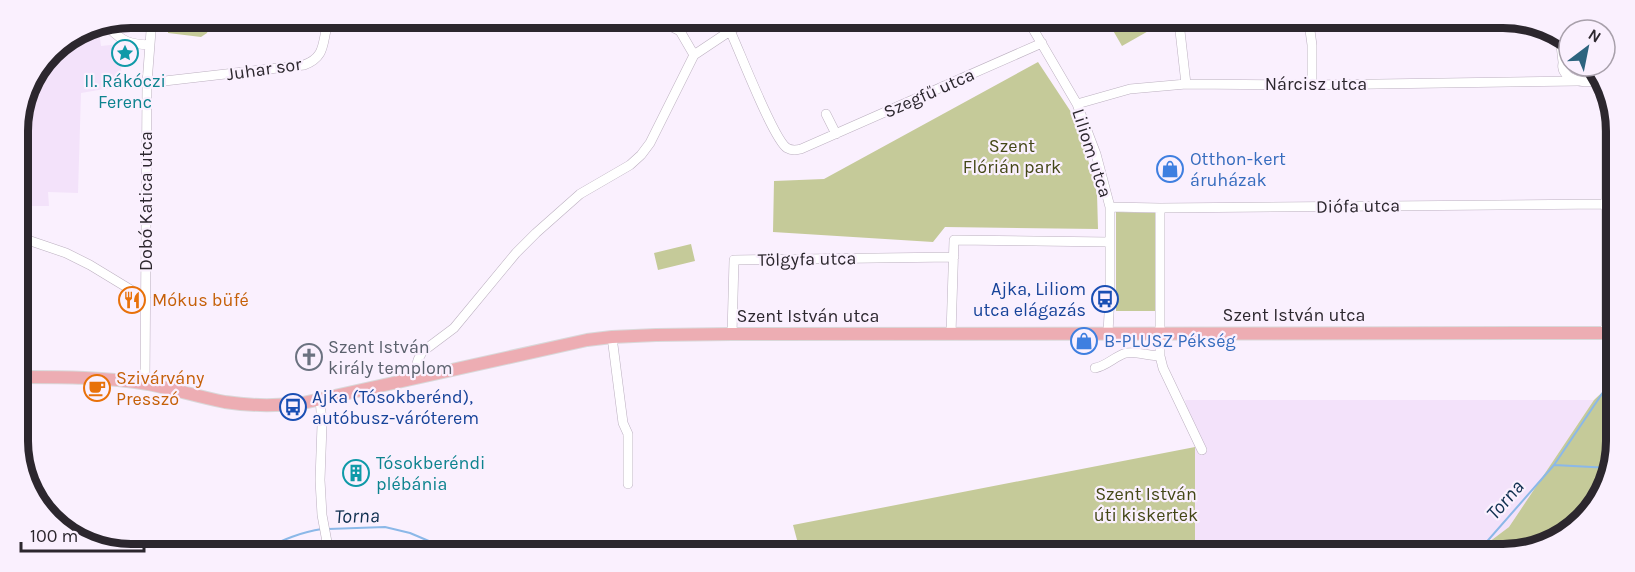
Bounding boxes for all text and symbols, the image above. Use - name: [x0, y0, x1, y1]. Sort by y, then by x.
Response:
- north arrow: [1557, 18, 1617, 78]
- text: N: [1585, 25, 1605, 47]
- place icon: II. Rákóczi Ferenc: [110, 38, 140, 68]
- street label: Juhar sor: [225, 53, 303, 85]
- street label: Szegfű utca: [880, 63, 978, 123]
- place label: II. Rákóczi Ferenc: [84, 70, 166, 113]
- street label: Nárcisz utca: [1265, 73, 1367, 95]
- street label: Liliom utca: [1067, 106, 1117, 200]
- street label: Dobó Katica utca: [135, 131, 157, 271]
- park label: Szent Flórián park: [963, 135, 1061, 178]
- place label: Otthon-kert áruházak: [1190, 148, 1286, 191]
- shop icon: Otthon-kert áruházak: [1155, 154, 1185, 184]
- street label: Diófa utca: [1316, 194, 1400, 218]
- street label: Tölgyfa utca: [758, 247, 856, 271]
- place label: Ajka, Liliom utca elágazás: [973, 278, 1086, 321]
- bus stop icon: Ajka, Liliom utca elágazás: [1090, 284, 1120, 314]
- restaurant icon: Mókus büfé: [117, 285, 147, 315]
- place label: Mókus büfé: [152, 289, 249, 311]
- street label: Szent István utca: [1223, 304, 1365, 326]
- street label: Szent István utca: [737, 305, 879, 327]
- shop icon: B-PLUSZ Pékség: [1069, 326, 1099, 356]
- place label: B-PLUSZ Pékség: [1104, 330, 1236, 352]
- place label: Szent István király templom: [328, 336, 453, 379]
- church icon: Szent István király templom: [294, 342, 324, 372]
- place label: Szivárvány Presszó: [116, 367, 205, 410]
- cafe icon: Szivárvány Presszó: [82, 373, 112, 403]
- place label: Ajka (Tósokberénd), autóbusz-váróterem: [312, 386, 479, 429]
- bus stop icon: Ajka (Tósokberénd), autóbusz-váróterem: [278, 392, 308, 422]
- place label: Tósokberéndi plébánia: [376, 452, 485, 495]
- building icon: Tósokberéndi plébánia: [341, 458, 371, 488]
- water label: Torna: [1481, 475, 1529, 525]
- park label: Szent István úti kiskertek: [1094, 483, 1198, 526]
- water label: Torna: [334, 504, 380, 528]
- scale bar: [21, 515, 144, 553]
- text: 100 m: [30, 525, 78, 547]

